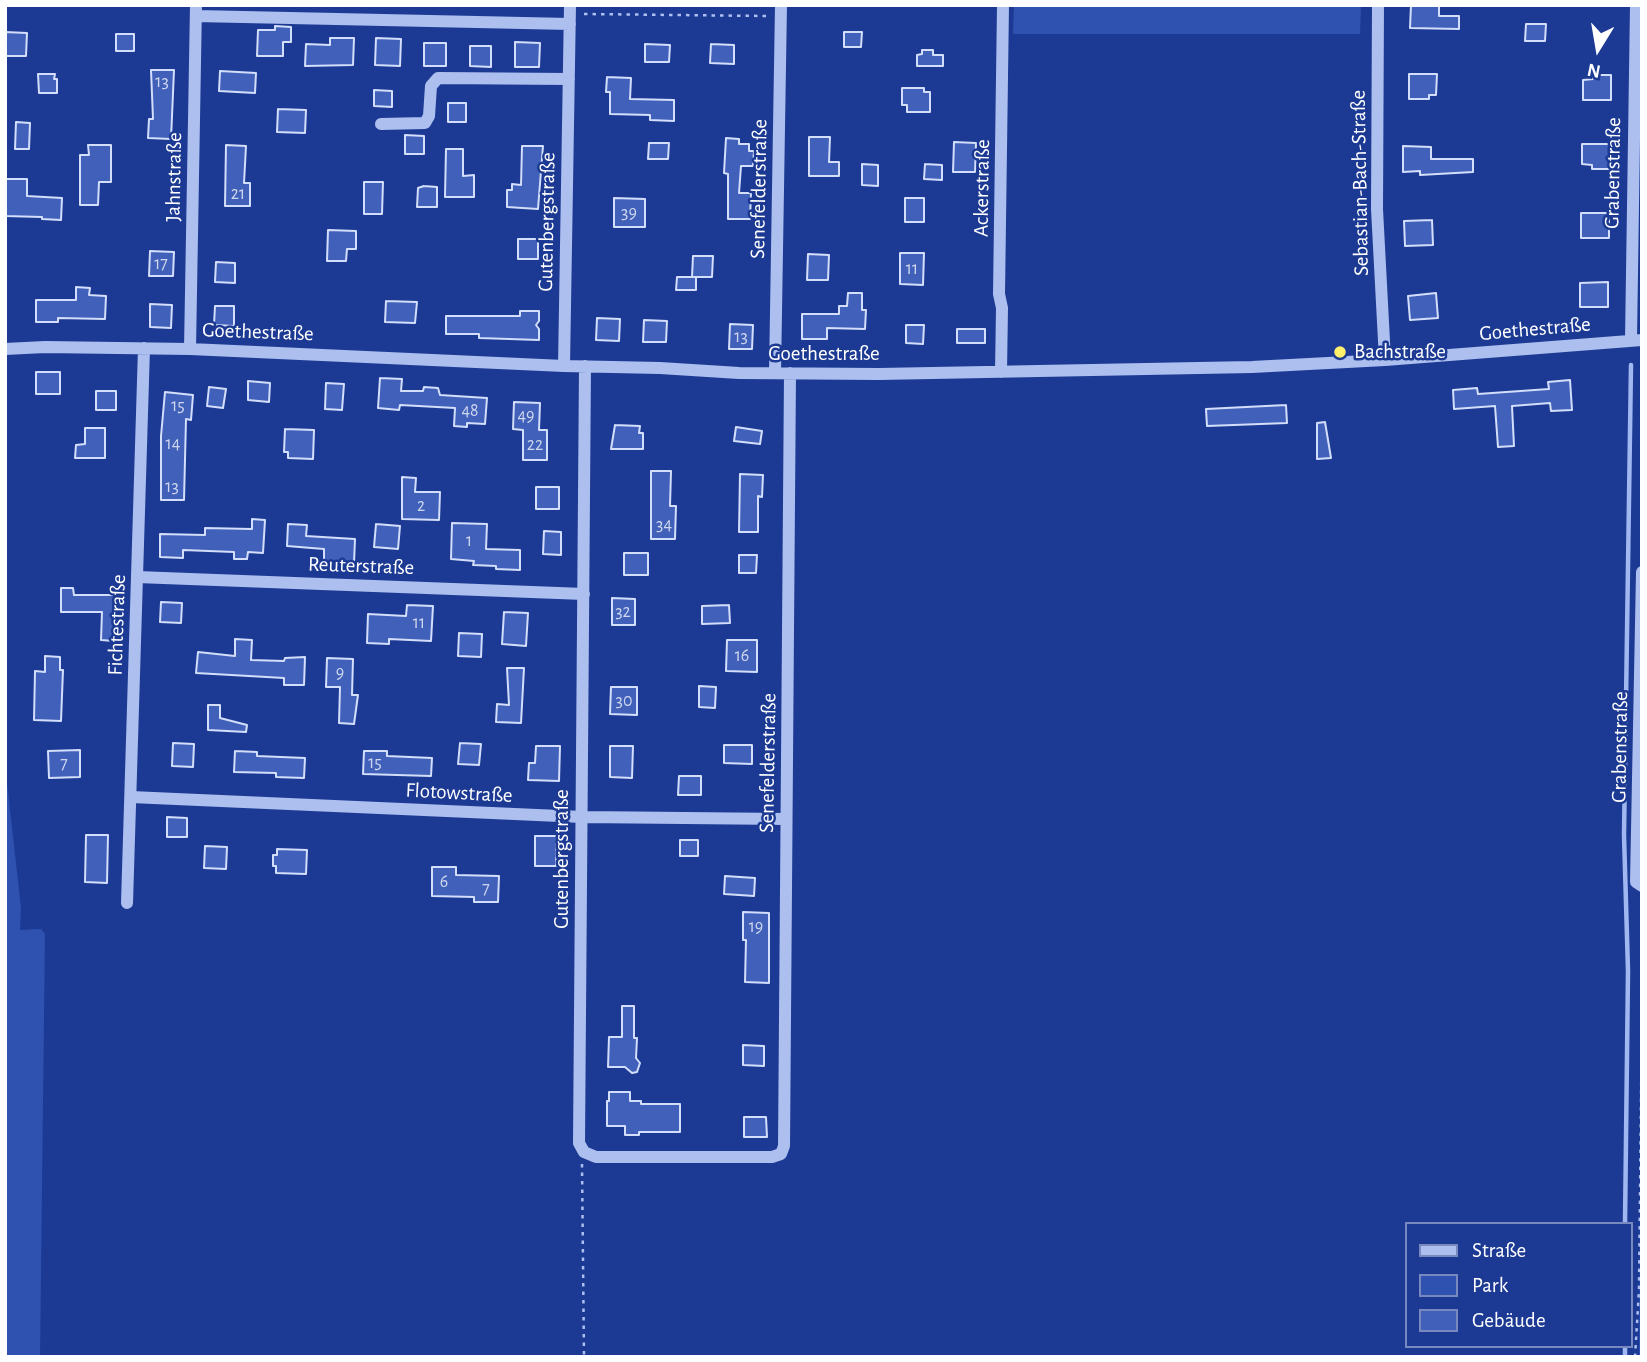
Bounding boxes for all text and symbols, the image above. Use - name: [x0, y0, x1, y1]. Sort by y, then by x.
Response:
- north arrow: [1563, 14, 1633, 84]
- text: N: [1586, 60, 1602, 81]
- house number: 13: [155, 71, 169, 93]
- street label: Sebastian-Bach-Straße: [1346, 90, 1374, 276]
- street label: Grabenstraße: [1599, 117, 1627, 229]
- street label: Senefelderstraße: [745, 119, 773, 259]
- street label: Jahnstraße: [161, 132, 187, 222]
- street label: Ackerstraße: [969, 139, 995, 237]
- street label: Gutenbergstraße: [533, 152, 561, 292]
- house number: 21: [231, 183, 245, 205]
- house number: 39: [621, 202, 637, 224]
- house number: 17: [154, 253, 168, 275]
- house number: 11: [906, 258, 918, 280]
- street label: Goethestraße: [1478, 312, 1592, 346]
- street label: Goethestraße: [202, 317, 314, 347]
- house number: 13: [734, 326, 748, 348]
- place label: Bachstraße: [1354, 339, 1446, 365]
- street label: Goethestraße: [768, 341, 880, 367]
- marker: Bachstraße: [1332, 344, 1348, 360]
- house number: 15: [171, 395, 185, 417]
- house number: 48: [461, 400, 479, 422]
- house number: 49: [517, 405, 535, 427]
- house number: 14: [166, 433, 180, 455]
- house number: 22: [527, 434, 543, 456]
- house number: 13: [165, 476, 179, 498]
- house number: 2: [417, 495, 425, 517]
- house number: 34: [656, 514, 672, 536]
- house number: 1: [466, 530, 472, 552]
- street label: Reuterstraße: [307, 552, 415, 580]
- street label: Fichtestraße: [103, 574, 131, 676]
- house number: 32: [615, 601, 631, 623]
- house number: 11: [413, 612, 425, 634]
- house number: 16: [735, 645, 749, 667]
- house number: 9: [336, 662, 344, 684]
- house number: 30: [616, 690, 632, 712]
- street label: Grabenstraße: [1606, 691, 1634, 803]
- street label: Senefelderstraße: [754, 693, 782, 833]
- house number: 15: [368, 752, 382, 774]
- house number: 7: [60, 753, 68, 775]
- street label: Flotowstraße: [405, 778, 513, 808]
- street label: Gutenbergstraße: [549, 789, 575, 929]
- house number: 6: [440, 871, 448, 893]
- house number: 7: [482, 878, 490, 900]
- house number: 19: [749, 916, 763, 938]
- legend: [1406, 1222, 1633, 1348]
- text: Straße: [1472, 1240, 1526, 1261]
- text: Park: [1472, 1275, 1508, 1296]
- text: Gebäude: [1472, 1310, 1546, 1331]

